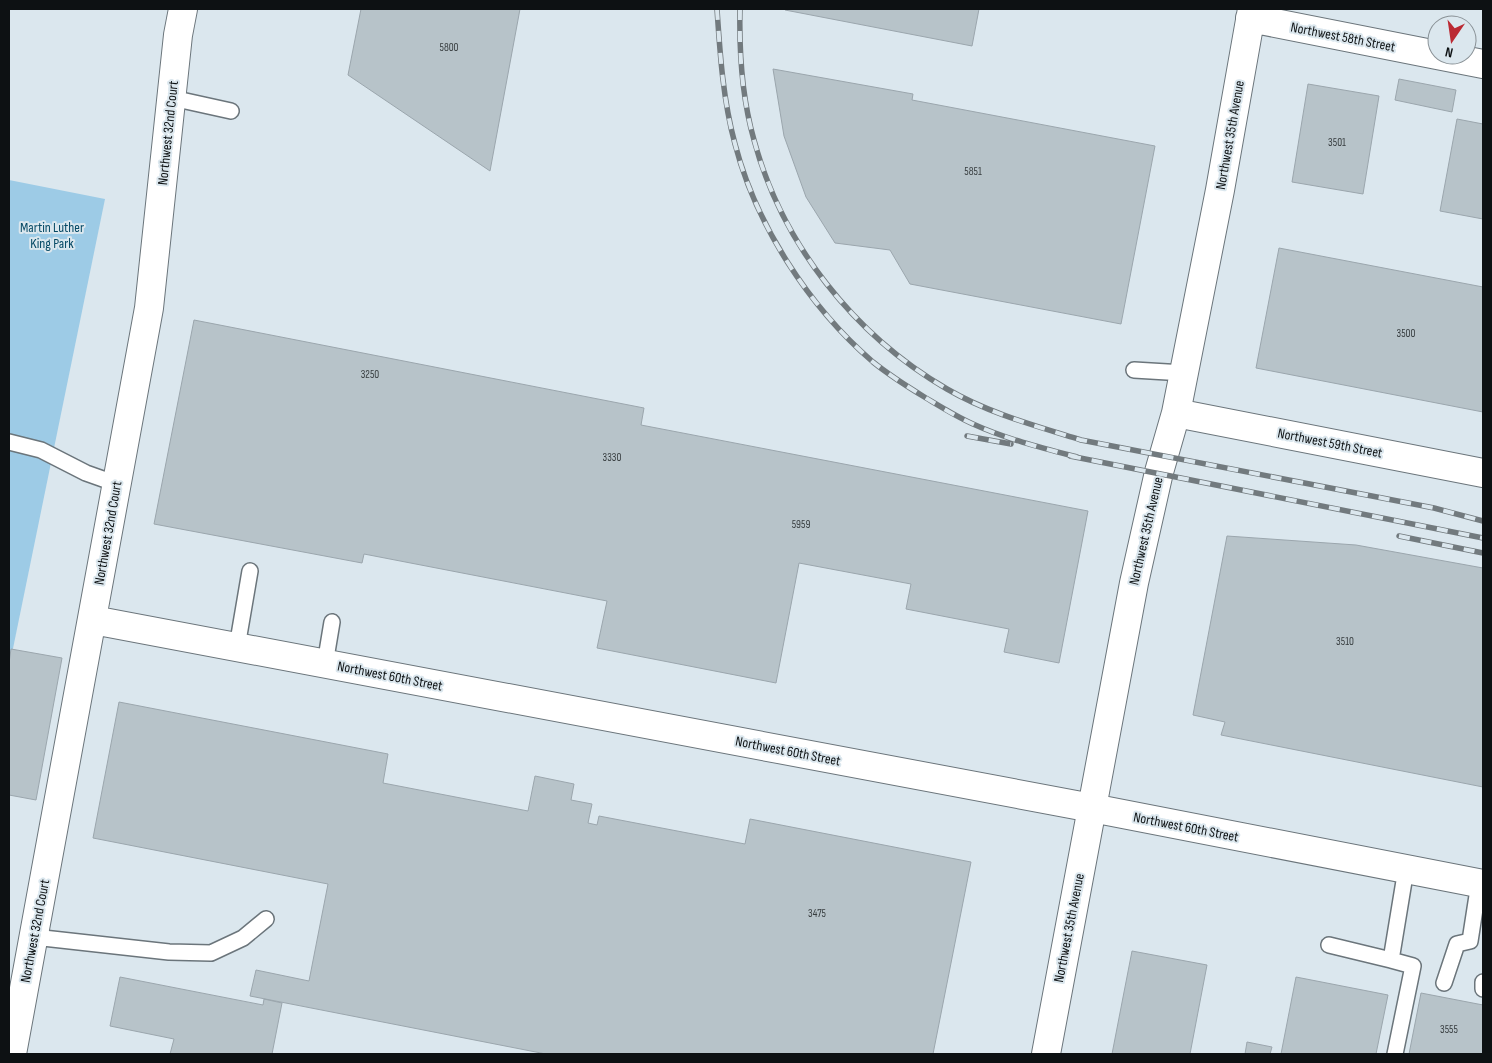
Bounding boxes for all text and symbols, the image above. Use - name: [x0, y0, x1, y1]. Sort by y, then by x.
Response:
- north arrow: [1427, 15, 1477, 65]
- street label: Northwest 58th Street: [1289, 19, 1397, 55]
- house number: 5800: [439, 41, 459, 54]
- text: N: [1444, 43, 1455, 61]
- street label: Northwest 35th Avenue: [1212, 79, 1248, 191]
- street label: Northwest 32nd Court: [154, 80, 182, 186]
- house number: 3501: [1328, 136, 1346, 149]
- house number: 5851: [964, 165, 982, 178]
- park label: Martin Luther King Park: [20, 219, 84, 252]
- house number: 3500: [1397, 327, 1416, 340]
- house number: 3250: [361, 368, 379, 381]
- street label: Northwest 59th Street: [1276, 425, 1384, 461]
- house number: 3330: [603, 451, 621, 464]
- street label: Northwest 35th Avenue: [1125, 475, 1167, 587]
- street label: Northwest 32nd Court: [91, 480, 125, 586]
- house number: 5959: [792, 518, 810, 531]
- house number: 3510: [1336, 635, 1354, 648]
- street label: Northwest 60th Street: [336, 657, 444, 695]
- street label: Northwest 60th Street: [734, 732, 842, 770]
- street label: Northwest 60th Street: [1132, 808, 1240, 846]
- street label: Northwest 35th Avenue: [1050, 872, 1088, 984]
- street label: Northwest 32nd Court: [17, 878, 53, 984]
- house number: 3475: [808, 907, 826, 920]
- house number: 3555: [1440, 1023, 1458, 1036]

